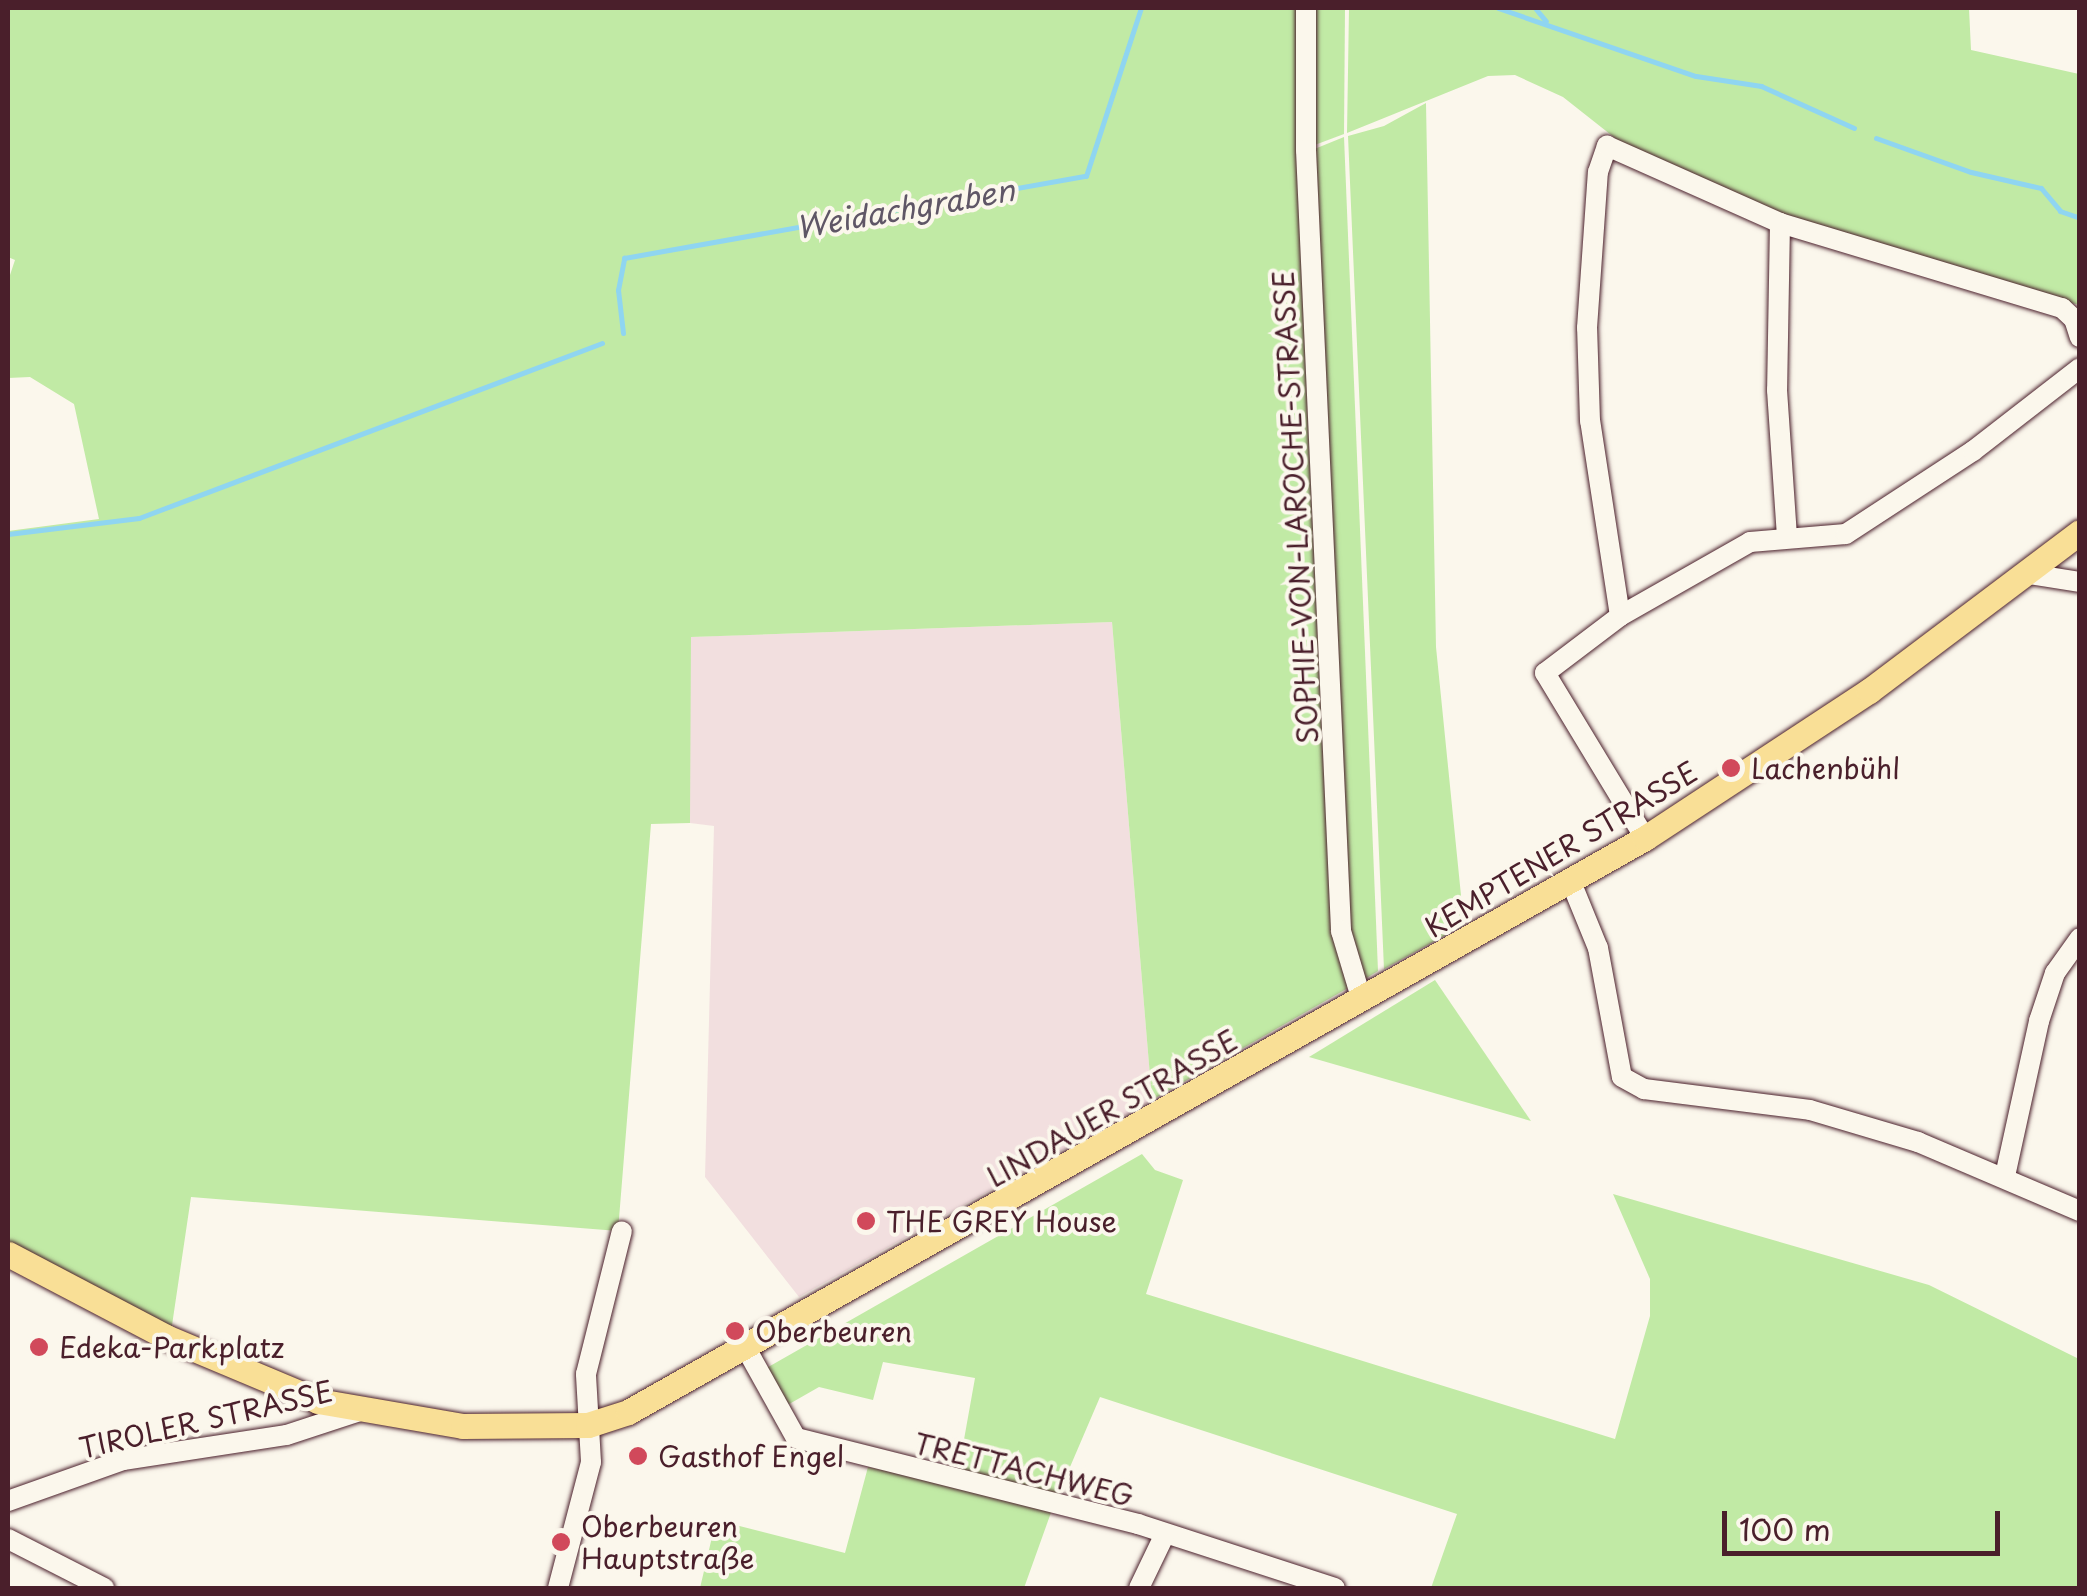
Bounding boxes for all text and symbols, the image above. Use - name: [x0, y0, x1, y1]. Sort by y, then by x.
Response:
- water label: Weidachgraben: [793, 171, 1017, 245]
- street label: SOPHIE-VON-LAROCHE-STRASSE: [1266, 270, 1324, 744]
- place label: Lachenbühl: [1751, 751, 1900, 785]
- street label: KEMPTENER STRASSE: [1418, 754, 1704, 944]
- marker: Lachenbühl: [1720, 757, 1742, 779]
- street label: LINDAUER STRASSE: [979, 1021, 1245, 1195]
- place label: THE GREY House: [886, 1204, 1123, 1238]
- marker: THE GREY House: [855, 1210, 877, 1232]
- place label: Oberbeuren: [755, 1314, 913, 1348]
- marker: Oberbeuren: [724, 1320, 746, 1342]
- place label: Edeka-Parkplatz: [59, 1330, 284, 1364]
- marker: Edeka-Parkplatz: [28, 1336, 50, 1358]
- street label: TIROLER STRASSE: [76, 1373, 336, 1465]
- street label: TRETTACHWEG: [911, 1425, 1137, 1513]
- place label: Gasthof Engel: [658, 1439, 845, 1473]
- marker: Gasthof Engel: [627, 1445, 649, 1467]
- scale bar: [1727, 1491, 2004, 1553]
- text: 100 m: [1739, 1506, 1831, 1551]
- place label: Oberbeuren Hauptstraße: [581, 1509, 754, 1575]
- marker: Oberbeuren Hauptstraße: [550, 1531, 572, 1553]

